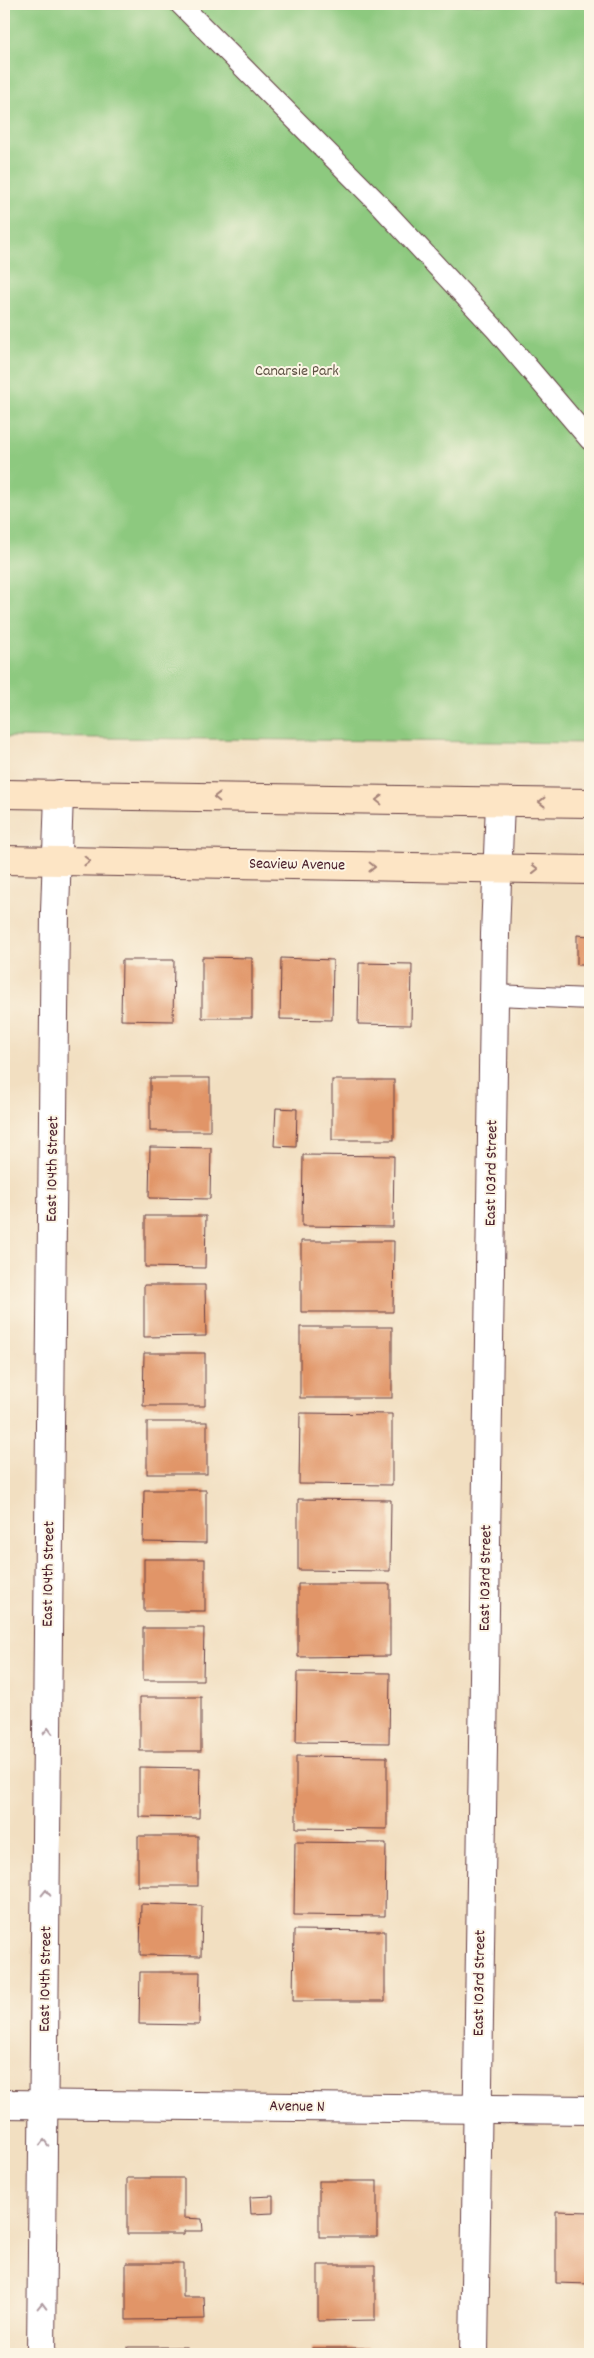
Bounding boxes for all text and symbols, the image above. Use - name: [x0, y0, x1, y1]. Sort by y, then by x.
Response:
- park label: Canarsie Park: [255, 360, 339, 383]
- one-way arrow: [212, 792, 220, 802]
- one-way arrow: [375, 795, 382, 805]
- one-way arrow: [537, 797, 545, 807]
- street label: Seaview Avenue: [249, 853, 345, 877]
- one-way arrow: [84, 856, 92, 867]
- one-way arrow: [369, 862, 377, 872]
- one-way arrow: [531, 864, 539, 875]
- street label: East 104th Street: [41, 1116, 65, 1222]
- street label: East 103rd Street: [480, 1120, 504, 1226]
- street label: East 104th Street: [37, 1521, 61, 1627]
- street label: East 103rd Street: [474, 1525, 498, 1631]
- one-way arrow: [43, 1726, 53, 1734]
- one-way arrow: [41, 1889, 52, 1897]
- street label: East 104th Street: [34, 1926, 58, 2032]
- street label: East 103rd Street: [468, 1930, 492, 2036]
- street label: Avenue N: [269, 2095, 325, 2119]
- one-way arrow: [39, 2139, 49, 2146]
- one-way arrow: [37, 2301, 47, 2309]

